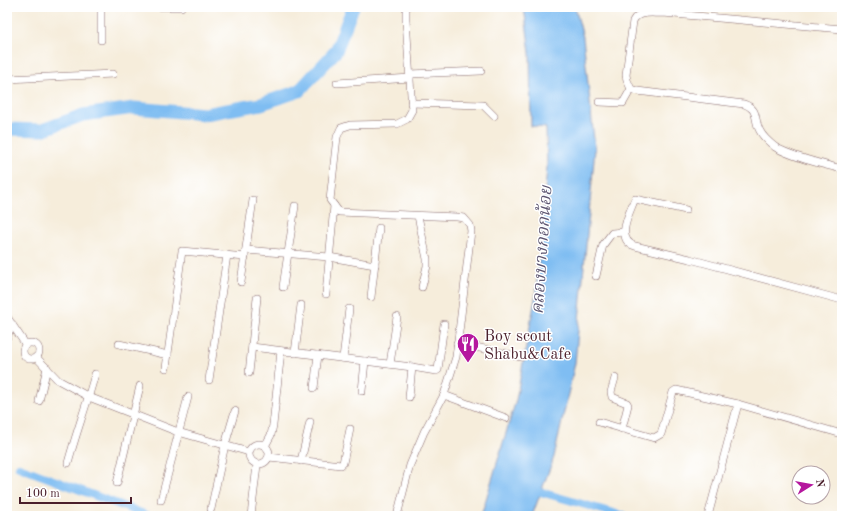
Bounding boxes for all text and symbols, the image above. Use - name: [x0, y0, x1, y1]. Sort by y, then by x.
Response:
- water label: คลองบางกอกน้อย: [528, 184, 556, 315]
- place label: Boy scout Shabu&Cafe: [484, 329, 571, 363]
- restaurant icon: Boy scout Shabu&Cafe: [455, 331, 481, 364]
- north arrow: [791, 465, 831, 505]
- text: N: [813, 478, 826, 489]
- scale bar: [20, 479, 131, 505]
- text: 100 m: [26, 488, 60, 500]

